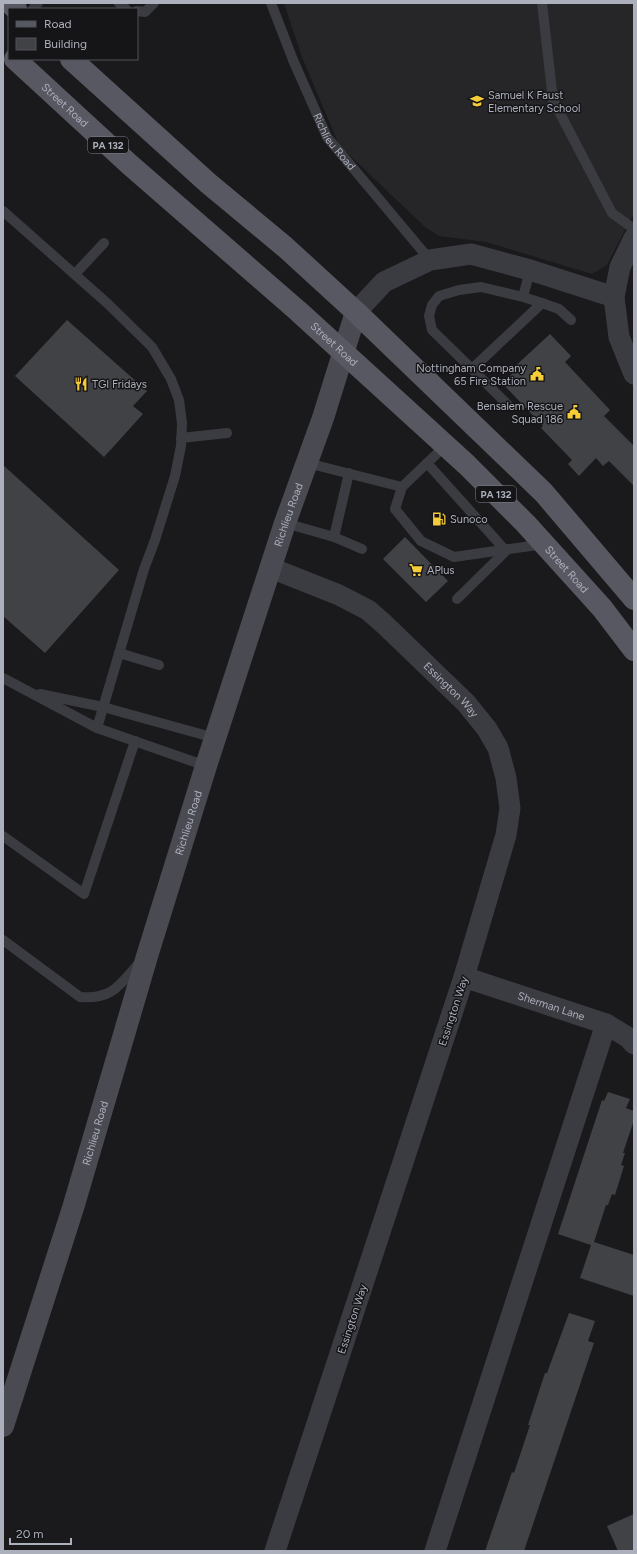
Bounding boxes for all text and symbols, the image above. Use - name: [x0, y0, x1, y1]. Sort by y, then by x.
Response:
- legend: [8, 8, 138, 60]
- text: Road: [44, 17, 72, 31]
- text: Building: [44, 37, 87, 51]
- street label: Street Road: [39, 81, 91, 130]
- place label: Samuel K Faust Elementary School: [488, 89, 580, 115]
- school or university icon: Samuel K Faust Elementary School: [469, 93, 485, 109]
- street label: Richlieu Road: [310, 111, 358, 173]
- road number: PA 132: [88, 137, 128, 153]
- street label: Street Road: [308, 320, 360, 369]
- place label: Nottingham Company 65 Fire Station: [416, 362, 526, 388]
- public building icon: Nottingham Company 65 Fire Station: [529, 366, 545, 382]
- restaurant icon: TGI Fridays: [73, 376, 89, 392]
- place label: TGI Fridays: [92, 378, 147, 391]
- place label: Bensalem Rescue Squad 186: [477, 400, 563, 426]
- public building icon: Bensalem Rescue Squad 186: [566, 404, 582, 420]
- street label: Richlieu Road: [272, 481, 306, 548]
- road number: PA 132: [476, 486, 516, 502]
- fuel station icon: Sunoco: [431, 511, 447, 527]
- place label: Sunoco: [450, 513, 488, 526]
- street label: Street Road: [542, 543, 591, 596]
- supermarket icon: APlus: [408, 562, 424, 578]
- place label: APlus: [427, 564, 455, 577]
- street label: Essington Way: [421, 660, 481, 720]
- street label: Richlieu Road: [173, 789, 205, 857]
- street label: Essington Way: [436, 974, 471, 1048]
- street label: Sherman Lane: [516, 989, 586, 1024]
- street label: Richlieu Road: [80, 1099, 111, 1167]
- street label: Essington Way: [335, 1282, 370, 1356]
- scale bar: [10, 1520, 71, 1546]
- text: 20 m: [16, 1527, 44, 1541]

